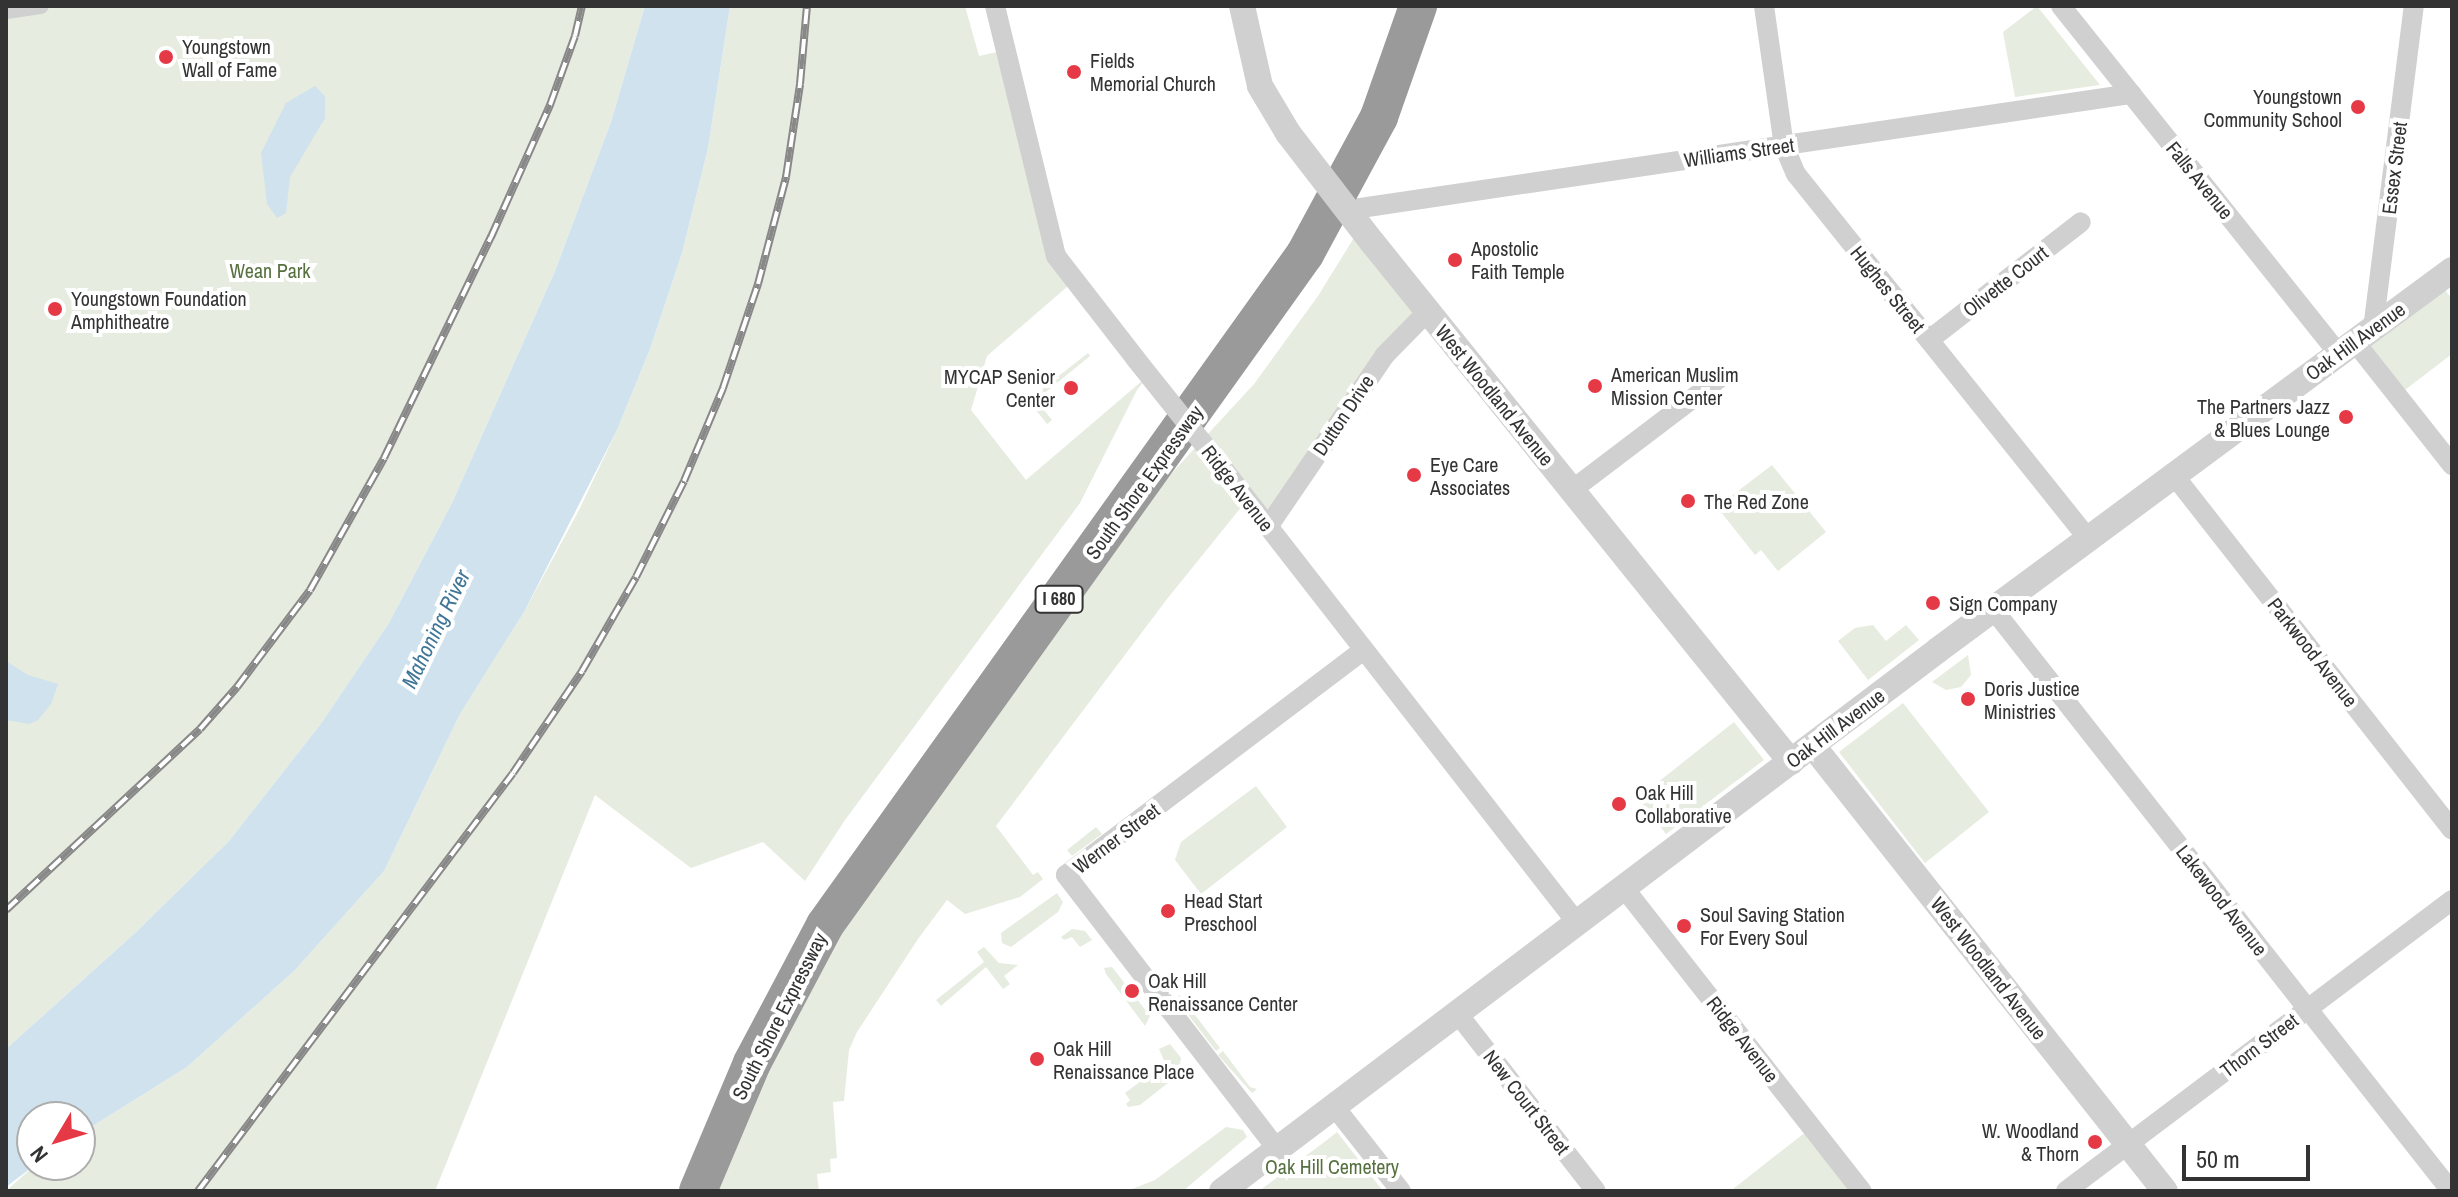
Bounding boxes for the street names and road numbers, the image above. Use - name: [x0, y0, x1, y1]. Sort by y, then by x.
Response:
- street label: Essex Street: [2376, 120, 2412, 216]
- street label: Williams Street: [1682, 132, 1796, 172]
- street label: Falls Avenue: [2161, 136, 2239, 224]
- street label: Olivette Court: [1958, 240, 2052, 322]
- street label: Hughes Street: [1846, 241, 1930, 337]
- street label: Oak Hill Avenue: [2300, 297, 2410, 385]
- street label: West Woodland Avenue: [1431, 319, 1559, 471]
- street label: Dutton Drive: [1307, 370, 1379, 460]
- street label: South Shore Expressway: [1080, 400, 1208, 564]
- street label: Ridge Avenue: [1197, 440, 1279, 536]
- road number: I 680: [1033, 585, 1085, 613]
- street label: Parkwood Avenue: [2263, 592, 2363, 712]
- street label: Oak Hill Avenue: [1781, 683, 1889, 773]
- street label: Werner Street: [1068, 798, 1164, 878]
- street label: Lakewood Avenue: [2171, 840, 2273, 960]
- street label: West Woodland Avenue: [1926, 892, 2052, 1044]
- street label: South Shore Expressway: [727, 929, 831, 1103]
- street label: Ridge Avenue: [1702, 991, 1784, 1087]
- street label: Thorn Street: [2215, 1008, 2303, 1082]
- street label: New Court Street: [1479, 1045, 1575, 1159]

